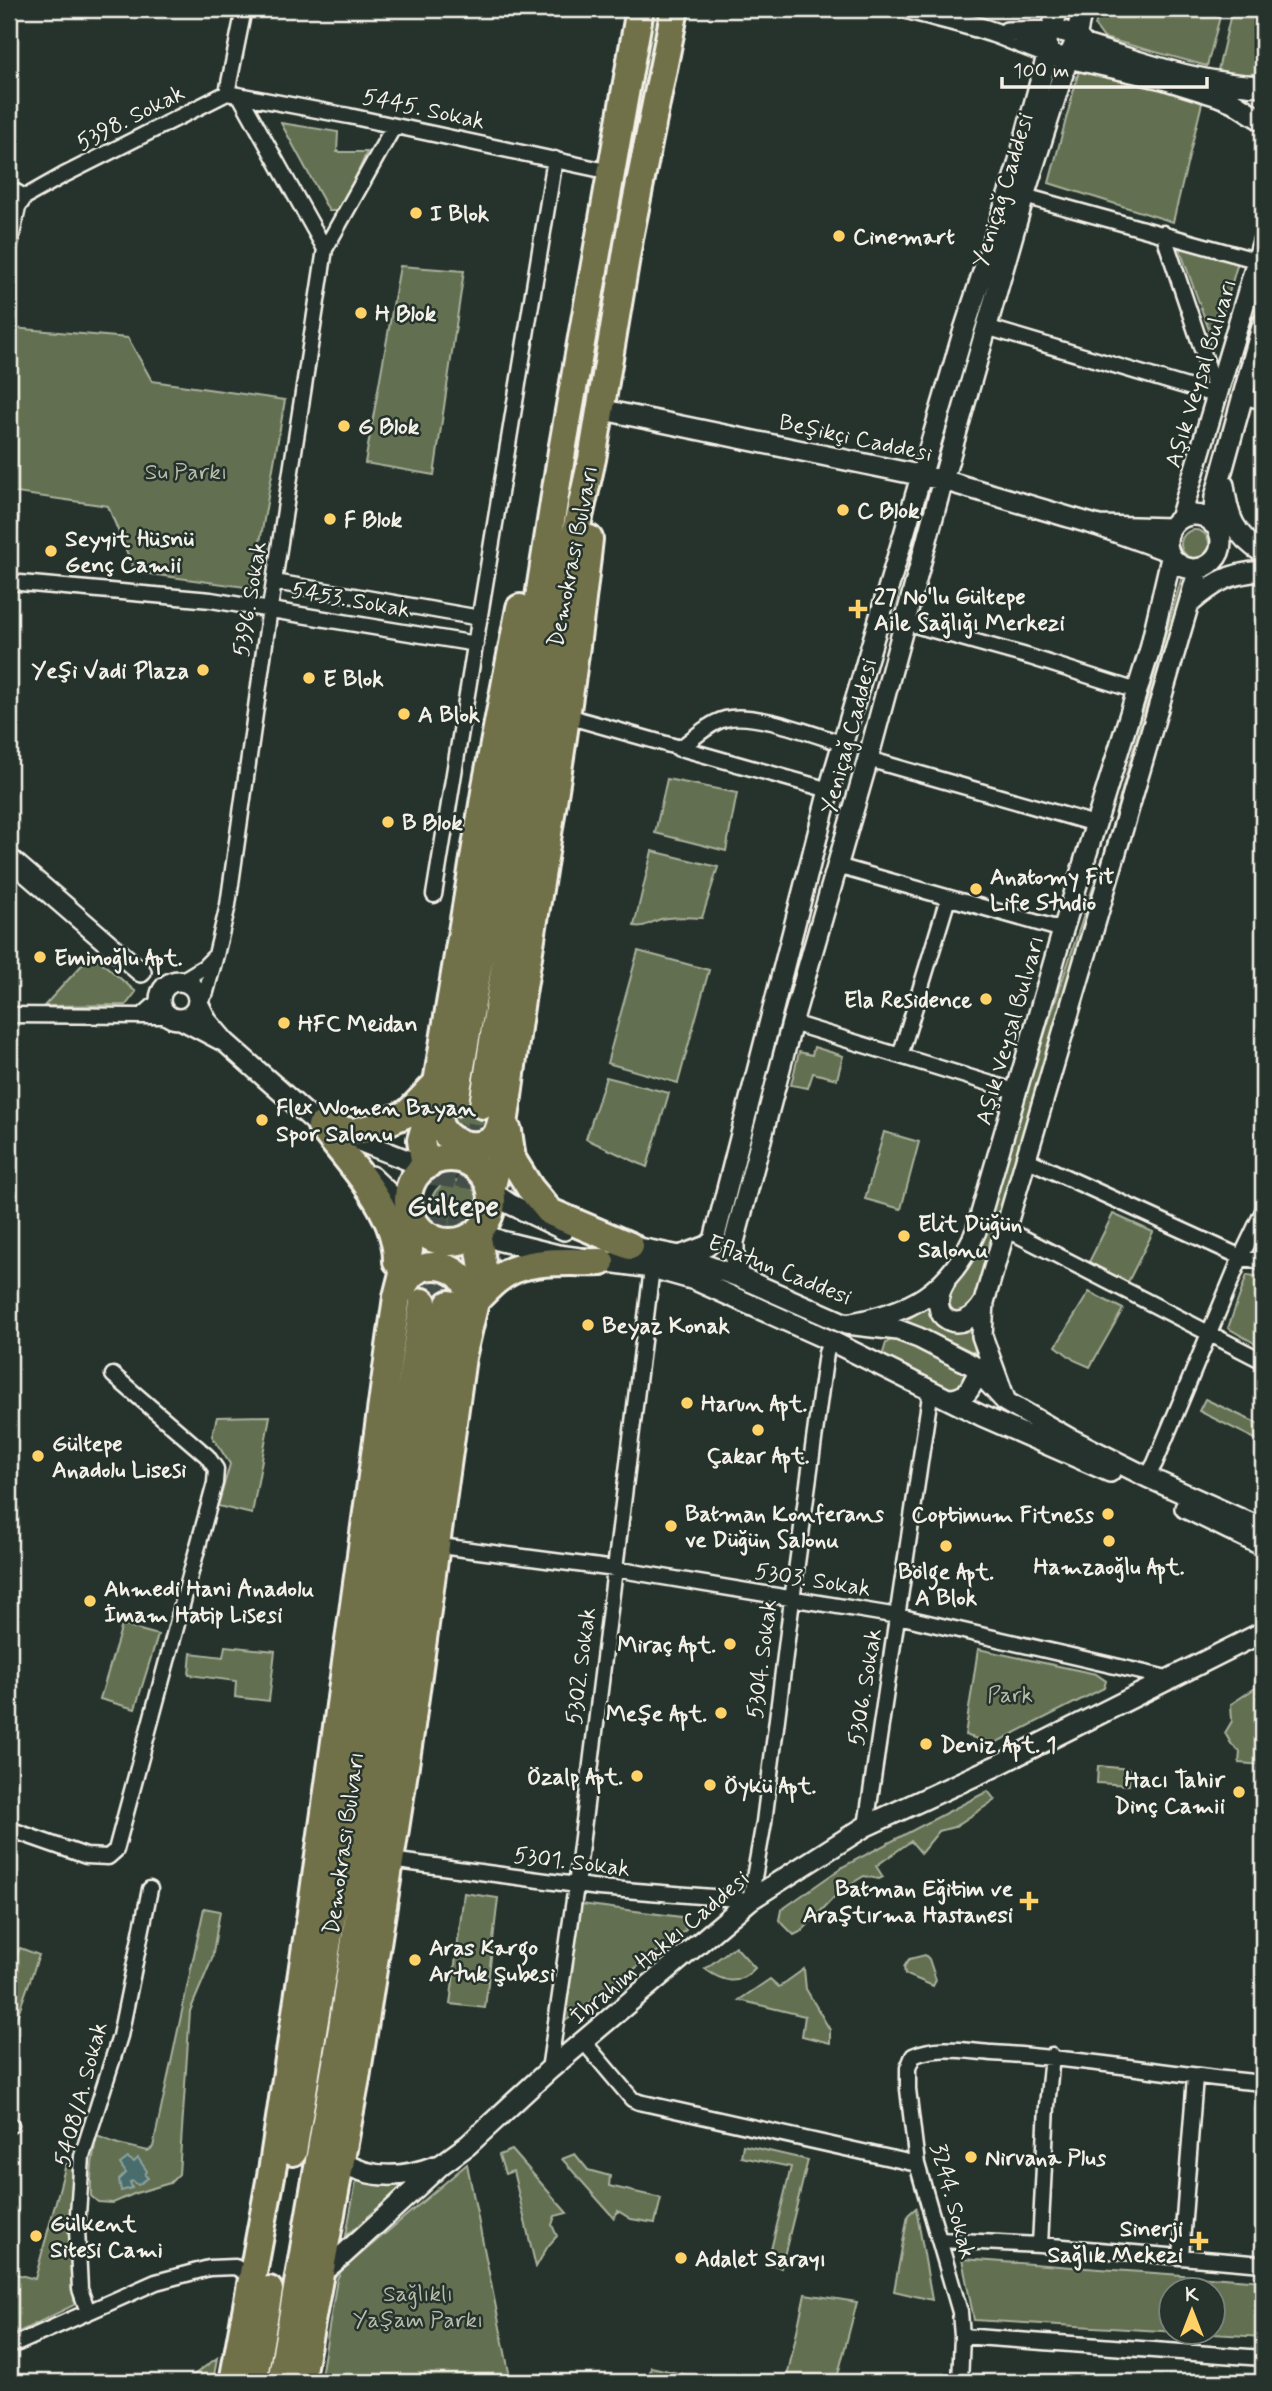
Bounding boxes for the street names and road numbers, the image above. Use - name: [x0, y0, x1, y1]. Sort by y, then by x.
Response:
- street label: 5398. Sokak: [72, 79, 190, 159]
- street label: 5445. Sokak: [360, 82, 487, 138]
- street label: Yeniçağ Caddesi: [966, 110, 1042, 272]
- street label: Aşık Veysal Bulvarı: [1159, 276, 1245, 472]
- street label: Beşikçi Caddesi: [776, 408, 935, 470]
- street label: Demokrasi Bulvarı: [542, 463, 606, 650]
- street label: 5396. Sokak: [227, 539, 275, 659]
- street label: 5453. Sokak: [289, 576, 412, 626]
- street label: Yeniçağ Caddesi: [815, 655, 885, 818]
- street label: Aşık Veysal Bulvarı: [970, 932, 1052, 1129]
- street label: Eflatun Caddesi: [703, 1228, 856, 1313]
- street label: 5303. Sokak: [753, 1557, 873, 1605]
- street label: 5304. Sokak: [741, 1598, 785, 1721]
- street label: 5302. Sokak: [560, 1606, 604, 1727]
- street label: 5306. Sokak: [842, 1627, 890, 1748]
- street label: Demokrasi Bulvarı: [317, 1750, 373, 1937]
- street label: 5301. Sokak: [512, 1841, 632, 1885]
- street label: İbrahim Hakkı Caddesi: [564, 1865, 756, 2032]
- street label: 5408/A. Sokak: [48, 2019, 116, 2170]
- street label: 3244. Sokak: [922, 2140, 982, 2263]

